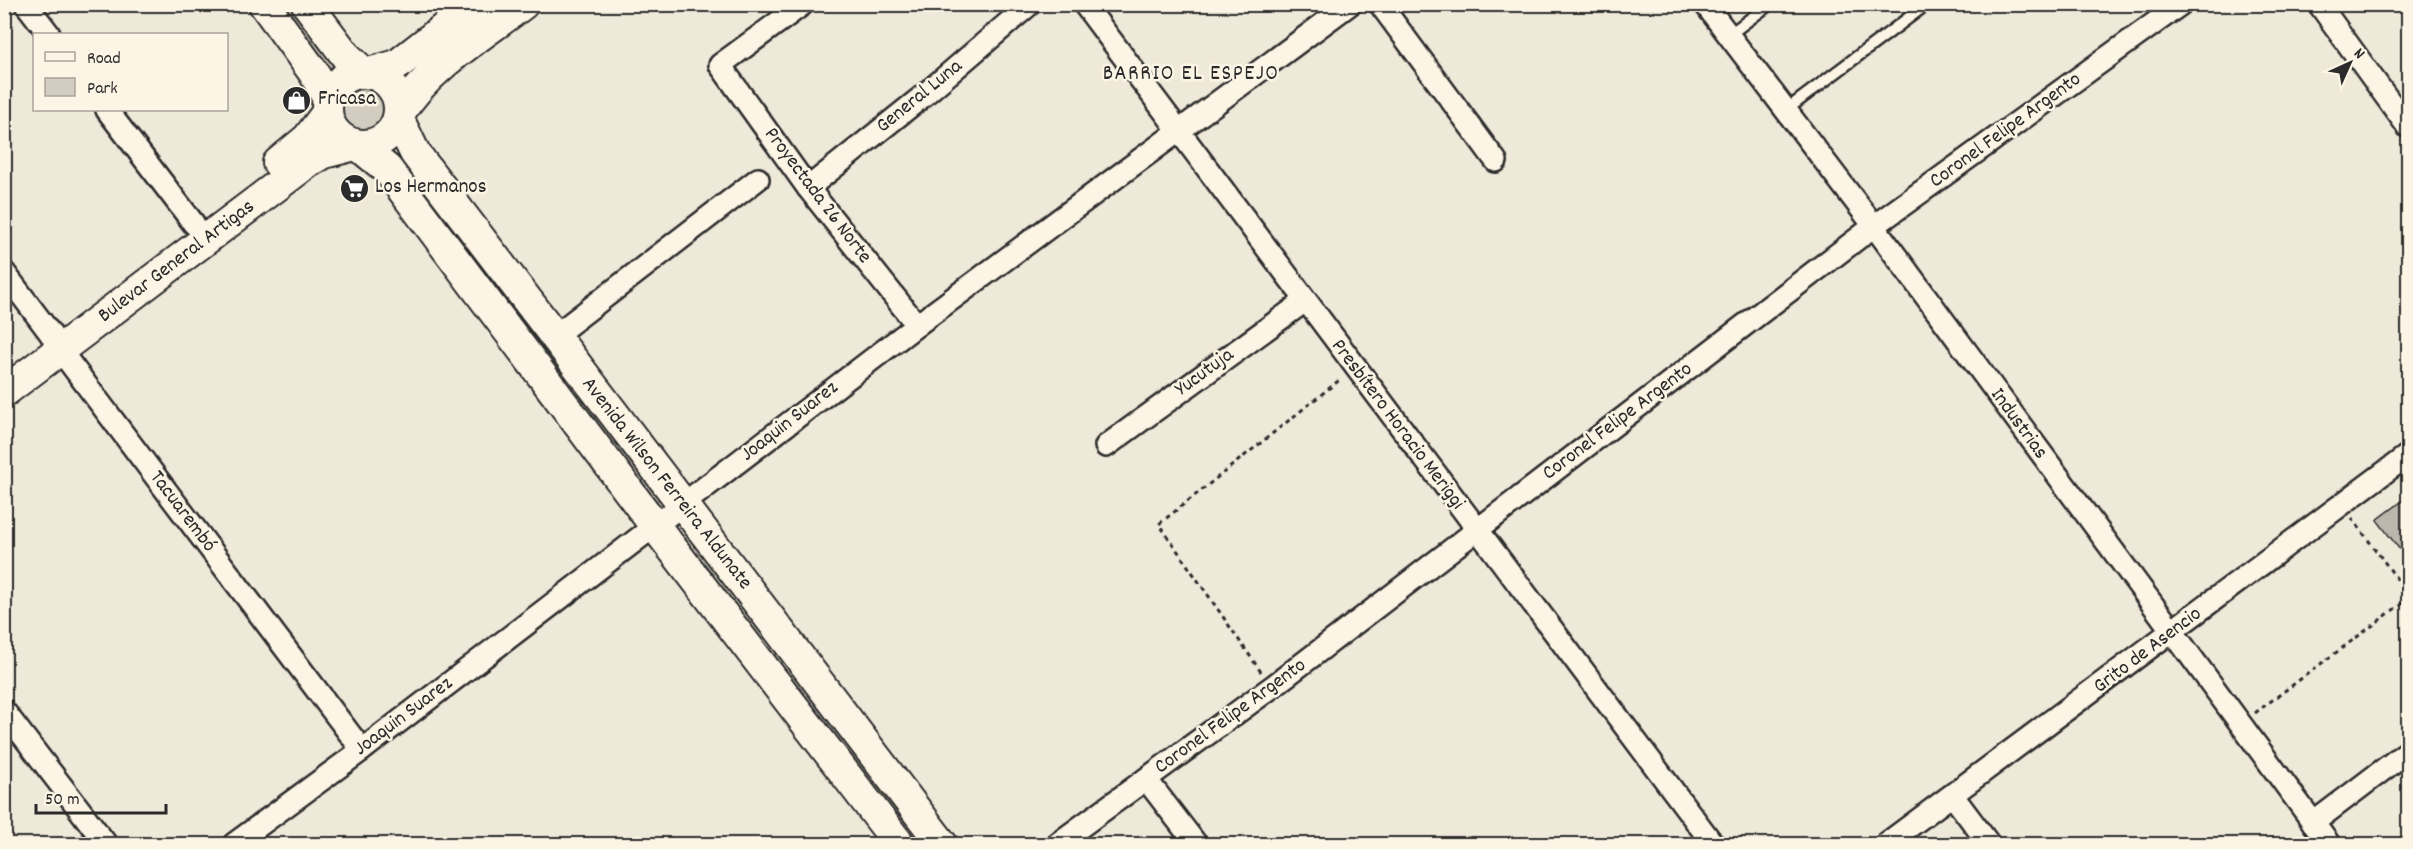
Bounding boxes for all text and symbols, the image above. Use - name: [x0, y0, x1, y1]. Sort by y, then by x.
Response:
- legend: [33, 33, 228, 111]
- north arrow: [2320, 33, 2380, 93]
- text: N: [2348, 43, 2370, 65]
- text: Road: [87, 47, 121, 72]
- street label: General Luna: [870, 52, 971, 141]
- district label: BARRIO EL ESPEJO: [1103, 59, 1279, 90]
- street label: Coronel Felipe Argento: [1924, 66, 2088, 196]
- text: Park: [87, 77, 118, 102]
- shop icon: Fricasa: [281, 84, 313, 116]
- place label: Fricasa: [318, 85, 377, 115]
- street label: Proyectada 26 Norte: [756, 122, 878, 270]
- supermarket icon: Los Hermanos: [338, 172, 370, 204]
- place label: Los Hermanos: [375, 173, 487, 203]
- street label: Bulevar General Artigas: [92, 193, 262, 331]
- street label: Presbítero Horacio Meriggi: [1323, 333, 1471, 517]
- street label: Yucutuja: [1169, 341, 1242, 405]
- street label: Coronel Felipe Argento: [1537, 355, 1699, 489]
- street label: Avenida Wilson Ferreira Aldunate: [573, 371, 759, 597]
- street label: Joaquin Suarez: [735, 374, 845, 470]
- street label: Industrias: [1982, 382, 2054, 466]
- street label: Tacuarembó: [141, 465, 223, 559]
- street label: Grito de Asencio: [2087, 600, 2209, 702]
- street label: Coronel Felipe Argento: [1149, 652, 1313, 782]
- street label: Joaquin Suarez: [348, 670, 460, 764]
- scale bar: [36, 777, 166, 815]
- text: 50 m: [45, 788, 80, 813]

